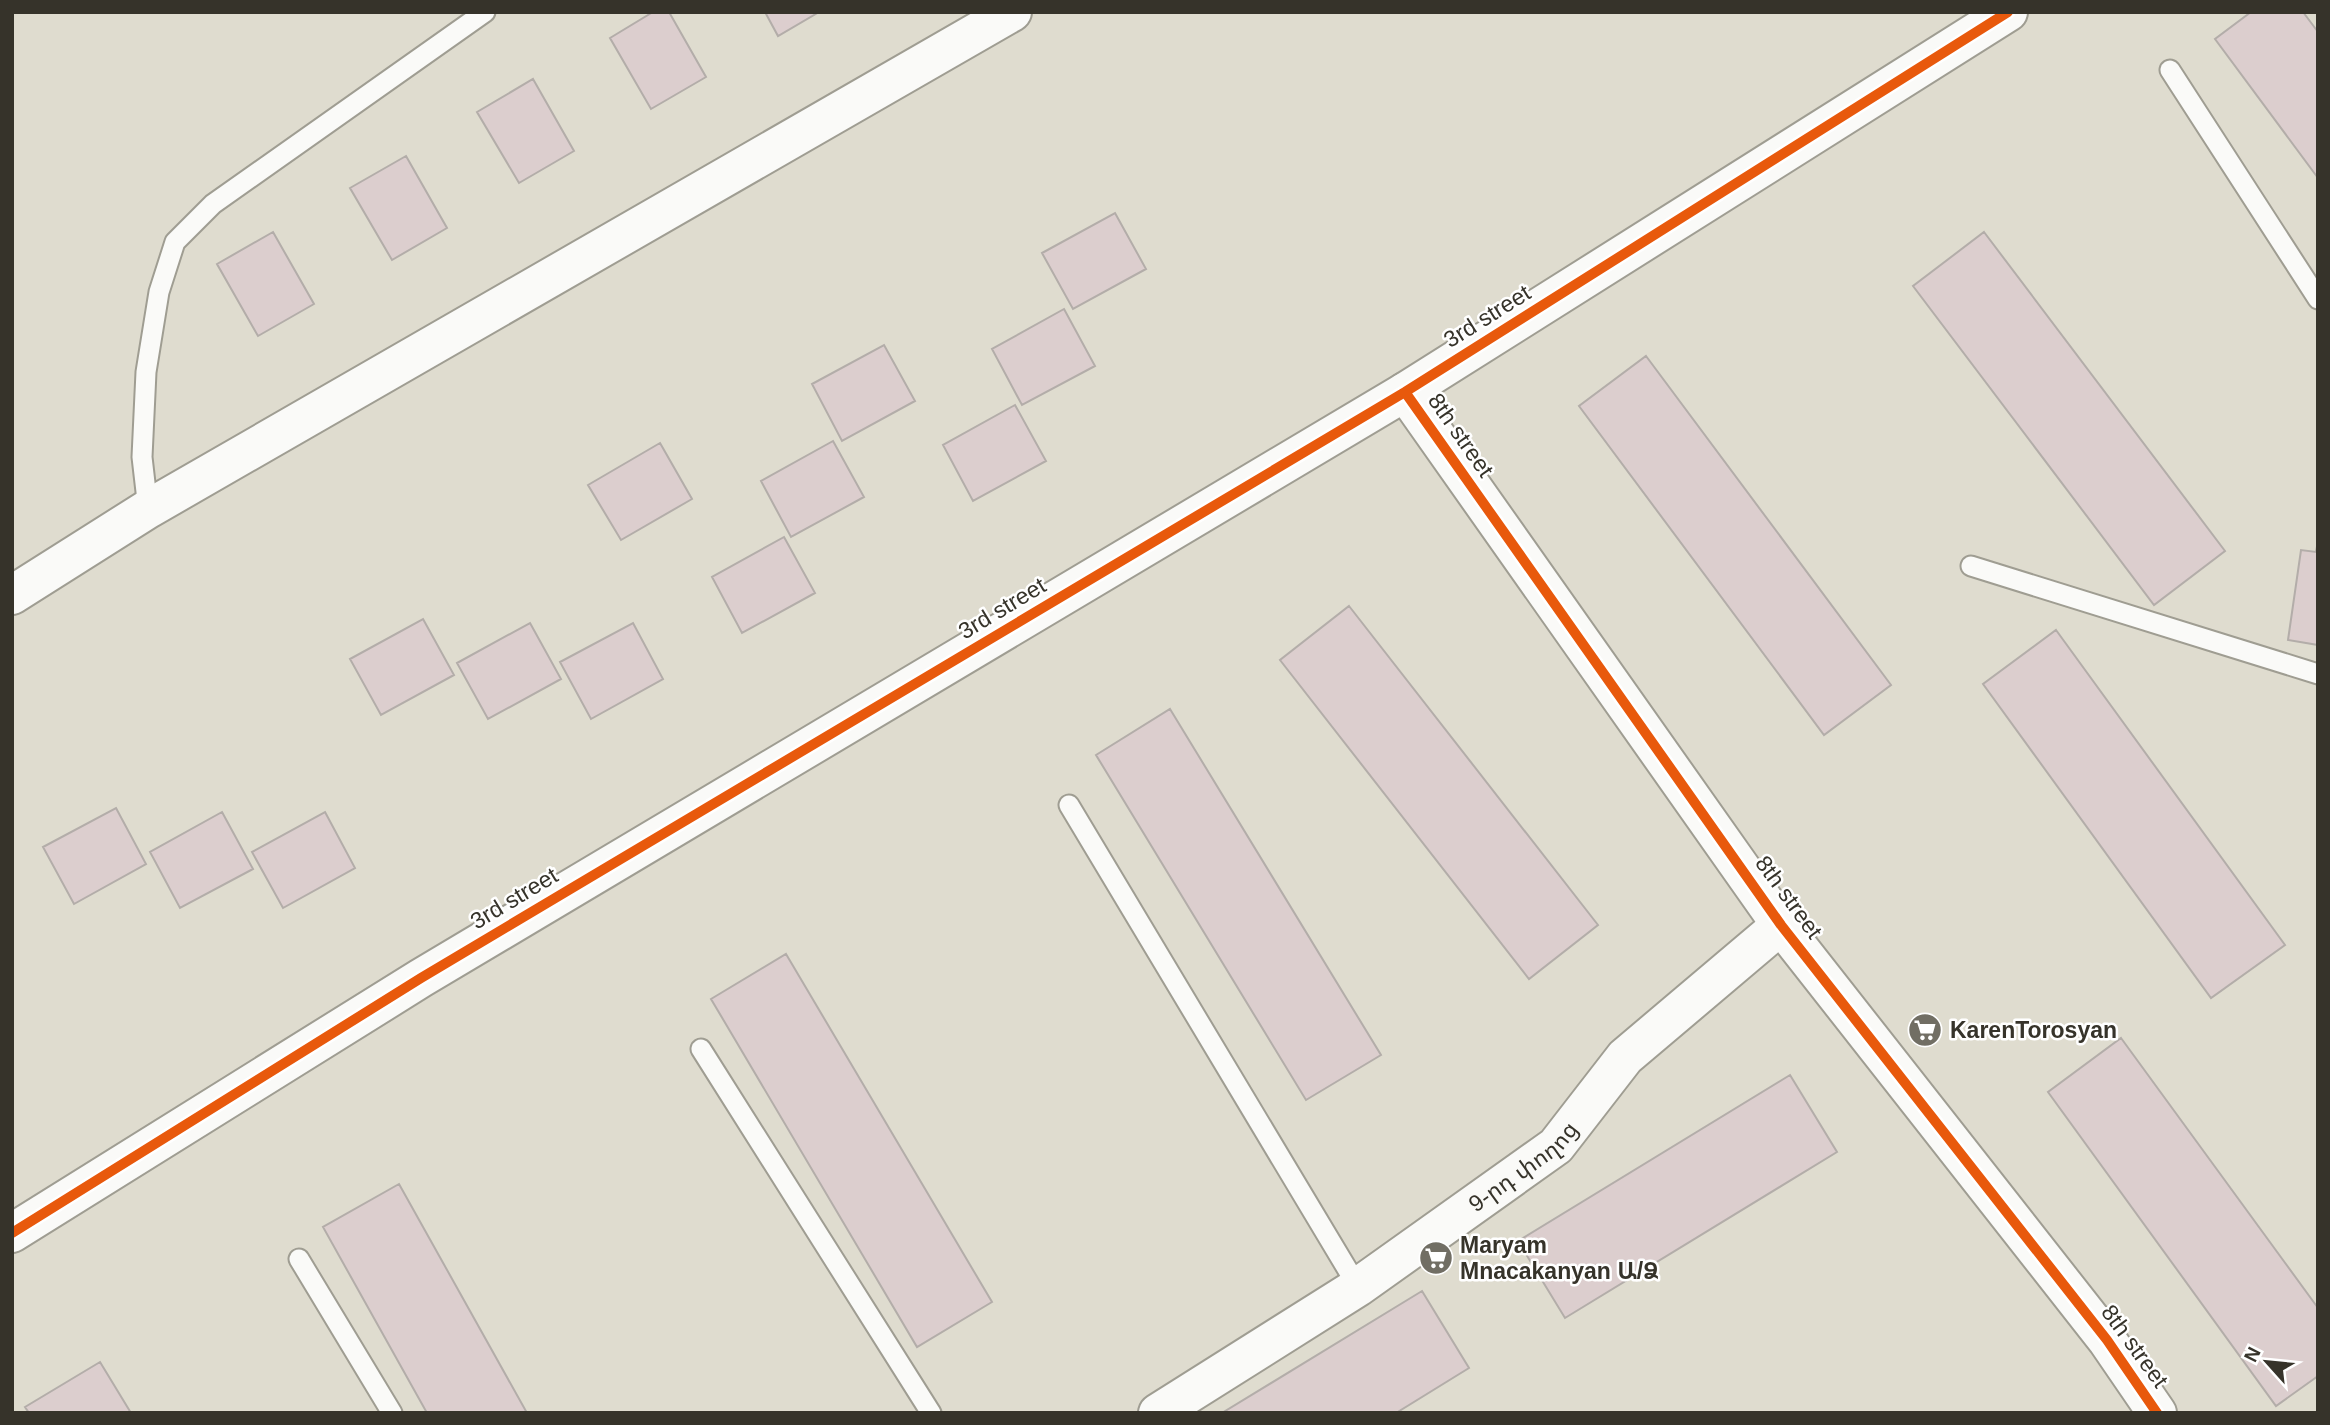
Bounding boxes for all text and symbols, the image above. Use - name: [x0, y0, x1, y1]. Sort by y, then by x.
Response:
- street label: 3rd street: [1439, 279, 1536, 353]
- street label: 8th street: [1423, 388, 1499, 482]
- street label: 3rd street: [954, 572, 1051, 644]
- street label: 8th street: [1750, 851, 1828, 944]
- street label: 3rd street: [466, 862, 563, 934]
- supermarket icon: KarenTorosyan: [1906, 1011, 1944, 1049]
- place label: KarenTorosyan: [1950, 1017, 2117, 1043]
- street label: 9-րդ փողոց: [1464, 1117, 1584, 1217]
- place label: Maryam Mnacakanyan Ա/Ձ: [1460, 1232, 1659, 1284]
- supermarket icon: Maryam Mnacakanyan Ա/Ձ: [1417, 1239, 1455, 1277]
- street label: 8th street: [2096, 1300, 2174, 1393]
- north arrow: [2232, 1327, 2302, 1397]
- text: N: [2240, 1344, 2265, 1365]

